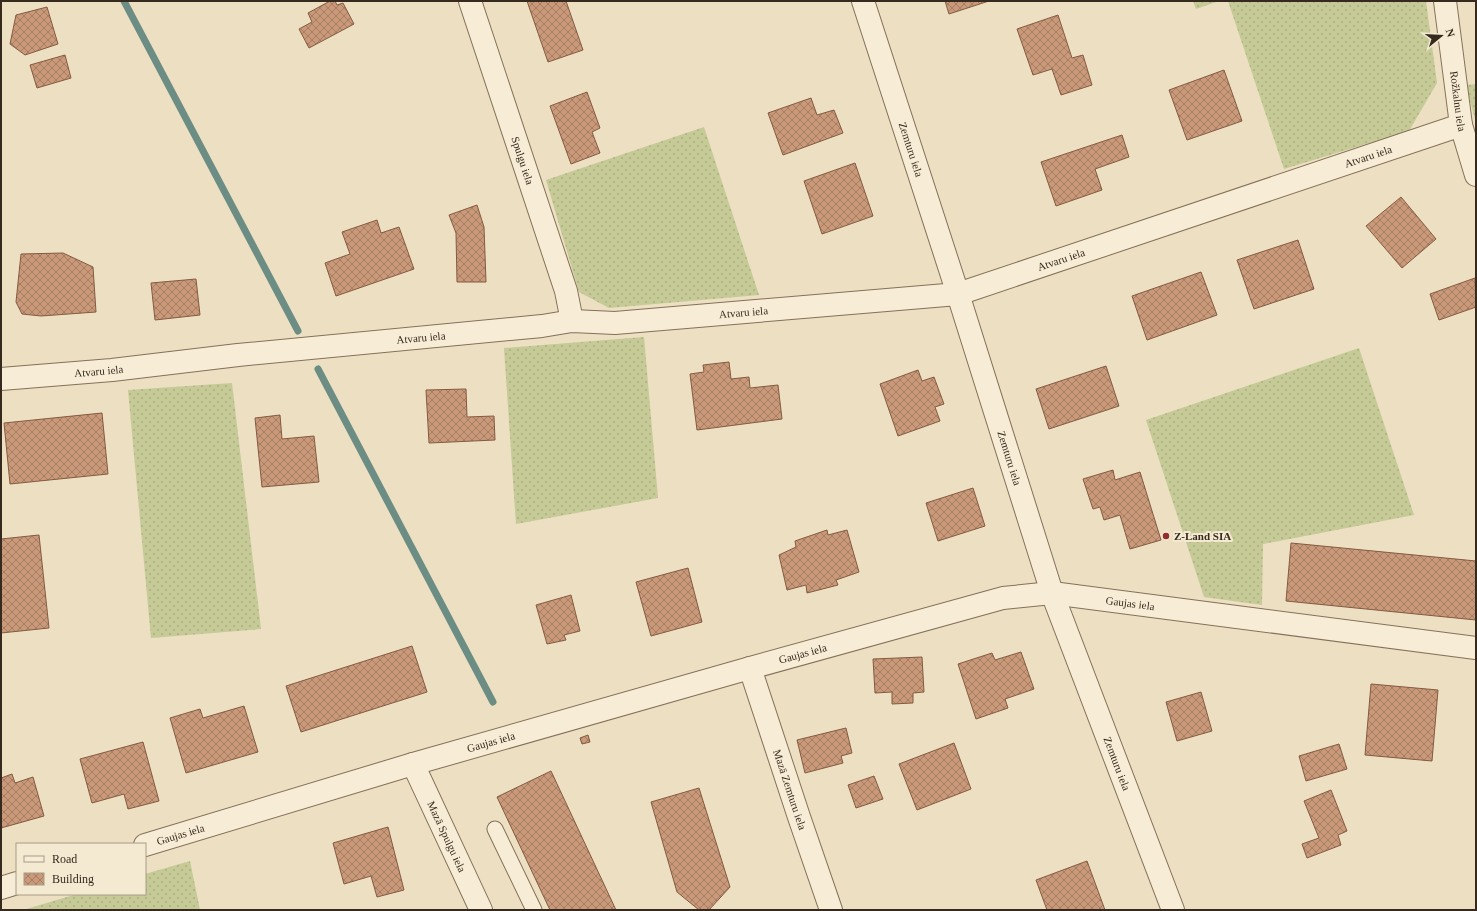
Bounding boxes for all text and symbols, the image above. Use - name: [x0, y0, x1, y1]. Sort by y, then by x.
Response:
- north arrow: [1421, 16, 1461, 56]
- text: N: [1444, 27, 1457, 39]
- street label: Rožkalnu iela: [1448, 70, 1469, 133]
- street label: Zemturu iela: [897, 121, 926, 178]
- street label: Spulgu iela: [509, 135, 536, 186]
- street label: Atvaru iela: [1343, 143, 1394, 170]
- street label: Atvaru iela: [1036, 246, 1086, 273]
- street label: Atvaru iela: [718, 304, 769, 320]
- street label: Atvaru iela: [396, 329, 446, 346]
- street label: Atvaru iela: [74, 363, 124, 379]
- street label: Zemturu iela: [995, 429, 1024, 487]
- place label: Z-Land SIA: [1174, 530, 1231, 542]
- marker: Z-Land SIA: [1161, 531, 1171, 541]
- street label: Gaujas iela: [1105, 594, 1155, 612]
- street label: Gaujas iela: [777, 641, 828, 666]
- street label: Gaujas iela: [466, 729, 516, 754]
- street label: Zemturu iela: [1101, 735, 1133, 792]
- street label: Mazā Zemturu iela: [771, 748, 809, 831]
- street label: Mazā Spulgu iela: [425, 799, 469, 874]
- street label: Gaujas iela: [155, 821, 206, 847]
- legend: [16, 843, 146, 895]
- text: Road: [52, 852, 77, 866]
- text: Building: [52, 872, 94, 886]

